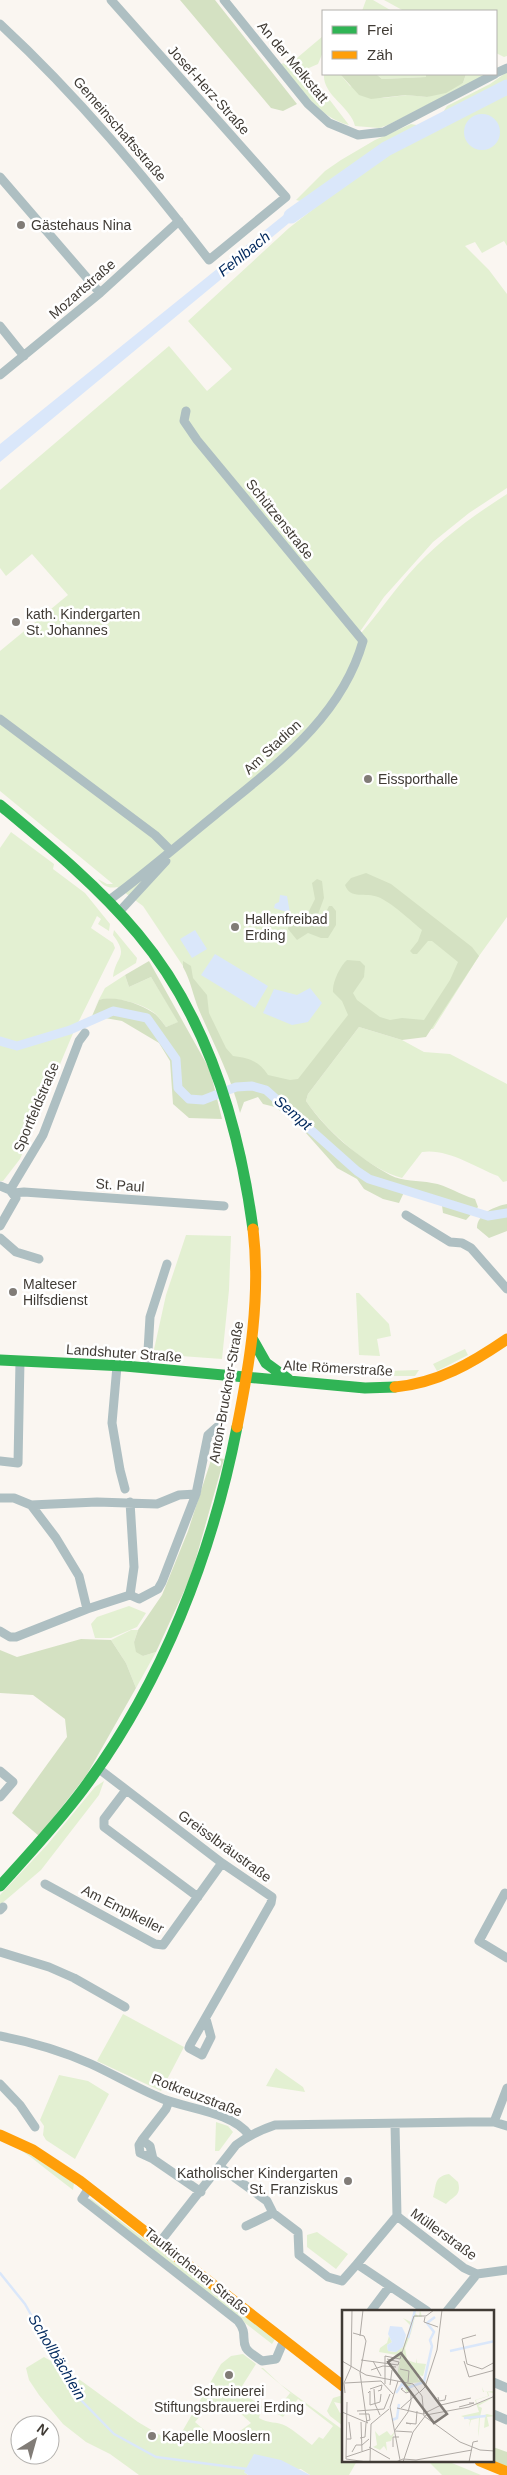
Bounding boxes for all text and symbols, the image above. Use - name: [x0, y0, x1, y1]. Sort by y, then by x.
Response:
- legend: [322, 10, 497, 75]
- street label: An der Melkstatt: [254, 18, 332, 106]
- text: Frei: [367, 21, 393, 38]
- street label: Josef-Herz-Straße: [165, 42, 253, 138]
- text: Zäh: [367, 46, 393, 63]
- street label: Gemeinschaftsstraße: [70, 74, 170, 185]
- place label: Gästehaus Nina: [31, 217, 132, 233]
- marker: Gästehaus Nina: [15, 219, 27, 231]
- water label: Fehlbach: [214, 228, 273, 280]
- street label: Mozartstraße: [46, 256, 119, 322]
- street label: Schützenstraße: [243, 476, 317, 562]
- place label: kath. Kindergarten St. Johannes: [26, 606, 140, 638]
- marker: kath. Kindergarten St. Johannes: [10, 616, 22, 628]
- street label: Am Stadion: [240, 716, 304, 778]
- place label: Eissporthalle: [378, 771, 458, 787]
- marker: Eissporthalle: [362, 773, 374, 785]
- place label: Hallenfreibad Erding: [245, 911, 328, 943]
- marker: Hallenfreibad Erding: [229, 921, 241, 933]
- street label: Sportfeldstraße: [10, 1060, 62, 1154]
- water label: Sempt: [271, 1092, 316, 1134]
- street label: St. Paul: [95, 1175, 145, 1195]
- place label: Malteser Hilfsdienst: [23, 1276, 88, 1308]
- marker: Malteser Hilfsdienst: [7, 1286, 19, 1298]
- street label: Anton-Bruckner-Straße: [206, 1320, 246, 1464]
- street label: Landshuter Straße: [66, 1341, 183, 1365]
- street label: Alte Römerstraße: [283, 1357, 393, 1379]
- street label: Greisslbräustraße: [175, 1807, 275, 1885]
- street label: Am Emplkeller: [79, 1881, 167, 1937]
- street label: Rotkreuzstraße: [149, 2070, 245, 2120]
- place label: Katholischer Kindergarten St. Franziskus: [177, 2165, 338, 2197]
- marker: Katholischer Kindergarten St. Franziskus: [342, 2175, 354, 2187]
- street label: Müllerstraße: [408, 2205, 480, 2263]
- street label: Taufkirchener Straße: [141, 2224, 253, 2318]
- inset map: [342, 2310, 494, 2462]
- water label: Schollbächlein: [25, 2311, 90, 2403]
- marker: Schreinerei Stiftungsbrauerei Erding: [223, 2369, 235, 2381]
- place label: Schreinerei Stiftungsbrauerei Erding: [154, 2383, 304, 2415]
- north arrow: [10, 2415, 60, 2465]
- text: N: [34, 2420, 52, 2439]
- place label: Kapelle Mooslern: [162, 2428, 270, 2444]
- marker: Kapelle Mooslern: [146, 2430, 158, 2442]

